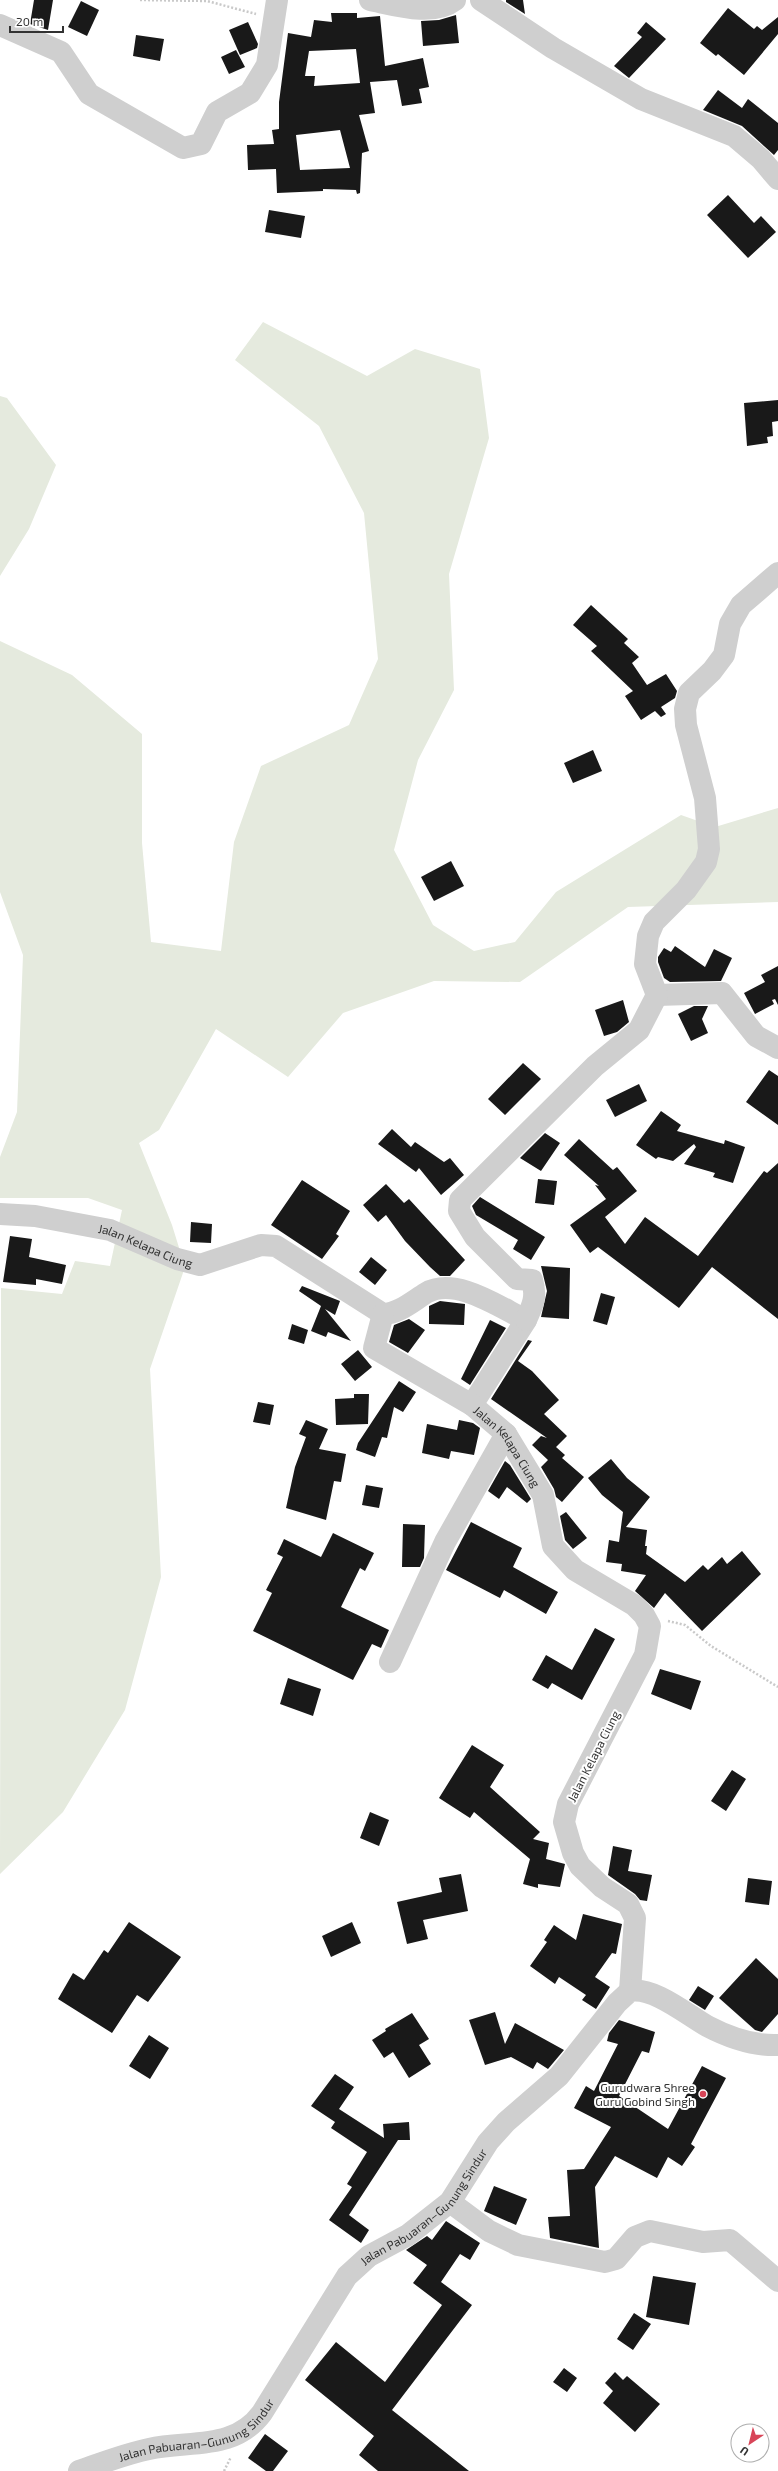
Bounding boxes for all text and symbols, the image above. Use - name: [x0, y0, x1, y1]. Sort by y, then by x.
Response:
- scale bar: [10, 8, 63, 34]
- text: 20 m: [16, 14, 43, 28]
- street label: Jalan Kelapa Ciung: [97, 1221, 195, 1270]
- street label: Jalan Kelapa Ciung: [471, 1403, 544, 1490]
- street label: Jalan Kelapa Ciung: [564, 1708, 622, 1804]
- place label: Gurudwara Shree Guru Gobind Singh: [595, 2080, 695, 2108]
- marker: Gurudwara Shree Guru Gobind Singh: [698, 2089, 708, 2099]
- street label: Jalan Pabuaran–Gunung Sindur: [357, 2146, 489, 2268]
- street label: Jalan Pabuaran–Gunung Sindur: [117, 2396, 276, 2464]
- north arrow: [730, 2423, 770, 2463]
- text: U: [737, 2444, 751, 2459]

